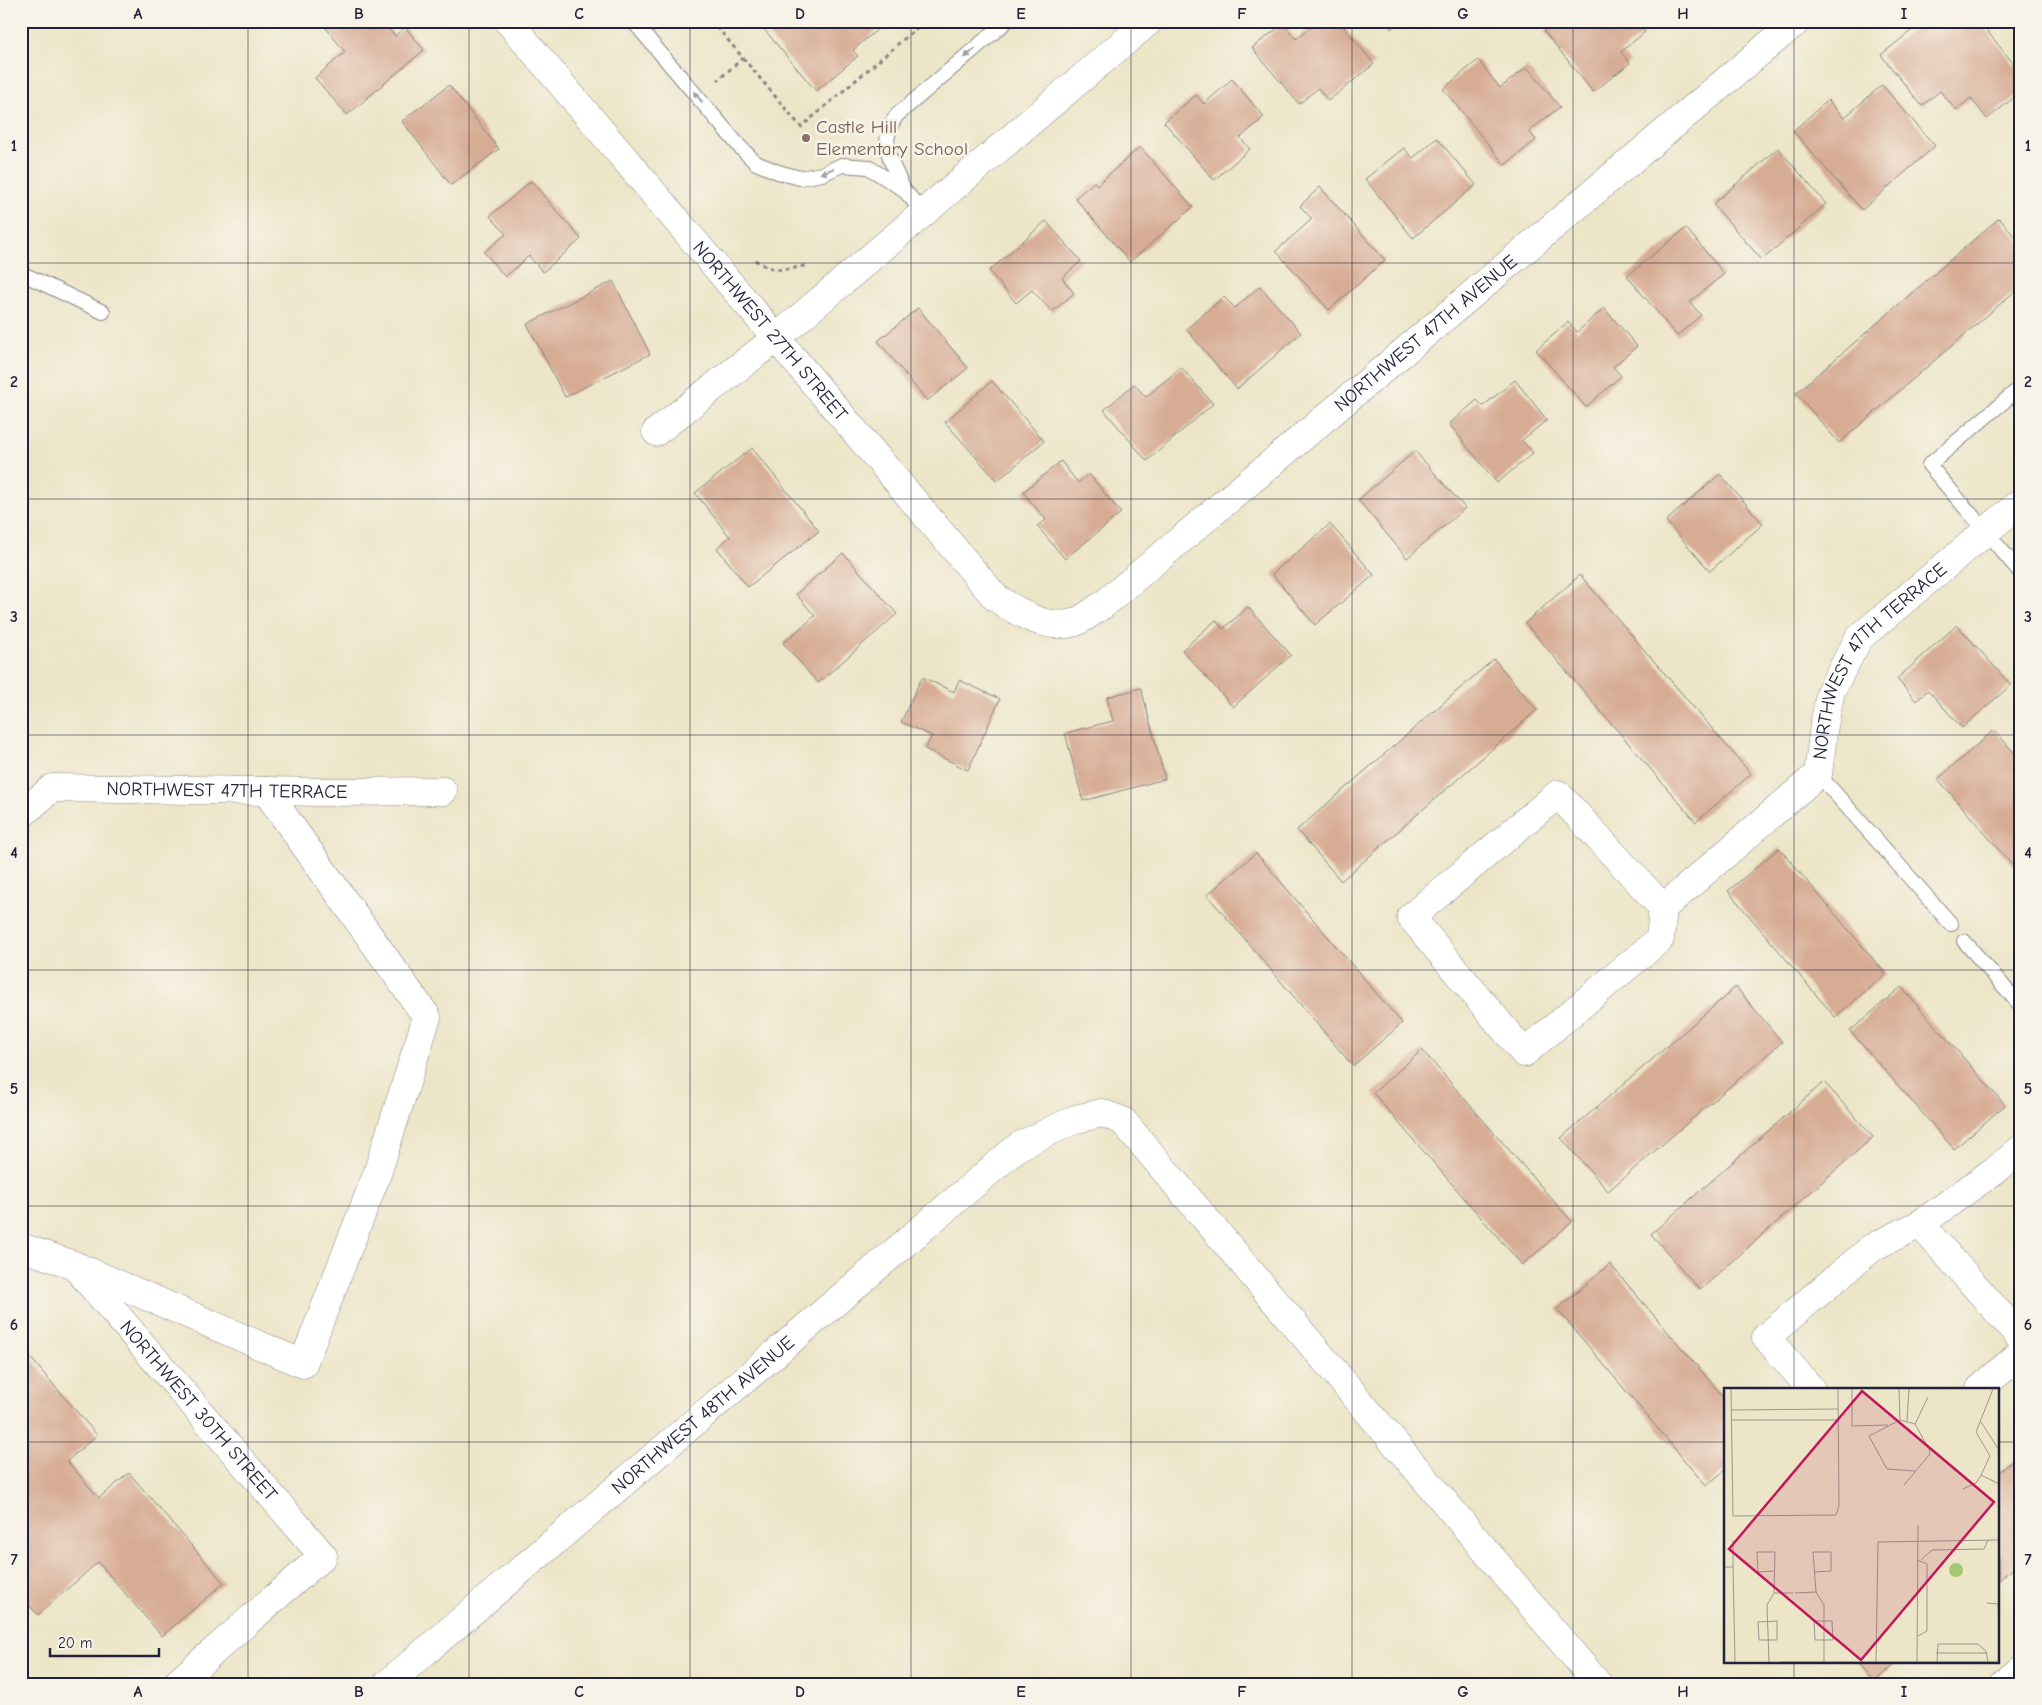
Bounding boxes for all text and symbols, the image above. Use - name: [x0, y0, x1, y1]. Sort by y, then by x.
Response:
- text: A: [134, 5, 143, 23]
- text: B: [354, 5, 364, 23]
- text: C: [574, 5, 584, 23]
- text: D: [795, 5, 805, 23]
- text: E: [1016, 5, 1026, 23]
- text: F: [1237, 5, 1247, 23]
- text: G: [1457, 5, 1469, 23]
- text: H: [1677, 5, 1689, 23]
- text: I: [1901, 5, 1907, 23]
- one-way arrow: [964, 47, 976, 58]
- one-way arrow: [692, 91, 703, 104]
- place label: Castle Hill Elementary School: [816, 116, 968, 160]
- marker: Castle Hill Elementary School: [800, 132, 812, 144]
- text: 1: [11, 137, 17, 155]
- text: 1: [2025, 137, 2031, 155]
- one-way arrow: [819, 167, 834, 175]
- street label: NORTHWEST 27TH STREET: [688, 237, 852, 425]
- street label: NORTHWEST 47TH AVENUE: [1330, 250, 1522, 416]
- text: 2: [10, 373, 18, 391]
- text: 2: [2024, 373, 2032, 391]
- street label: NORTHWEST 47TH TERRACE: [1809, 558, 1951, 761]
- text: 3: [10, 608, 18, 626]
- text: 3: [2024, 608, 2032, 626]
- street label: NORTHWEST 47TH TERRACE: [106, 778, 347, 803]
- text: 4: [10, 844, 18, 862]
- text: 4: [2024, 844, 2032, 862]
- text: 5: [10, 1080, 18, 1098]
- text: 5: [2024, 1080, 2032, 1098]
- text: 6: [10, 1316, 18, 1334]
- street label: NORTHWEST 30TH STREET: [115, 1316, 282, 1505]
- text: 6: [2024, 1316, 2032, 1334]
- street label: NORTHWEST 48TH AVENUE: [607, 1331, 799, 1499]
- inset map: [1724, 1388, 2000, 1662]
- text: 7: [10, 1551, 18, 1569]
- text: 7: [2024, 1551, 2032, 1569]
- scale bar: [50, 1625, 159, 1657]
- text: 20 m: [58, 1634, 92, 1652]
- text: A: [134, 1683, 143, 1701]
- text: B: [354, 1683, 364, 1701]
- text: C: [574, 1683, 584, 1701]
- text: D: [795, 1683, 805, 1701]
- text: E: [1016, 1683, 1026, 1701]
- text: F: [1237, 1683, 1247, 1701]
- text: G: [1457, 1683, 1469, 1701]
- text: H: [1677, 1683, 1689, 1701]
- text: I: [1901, 1683, 1907, 1701]

